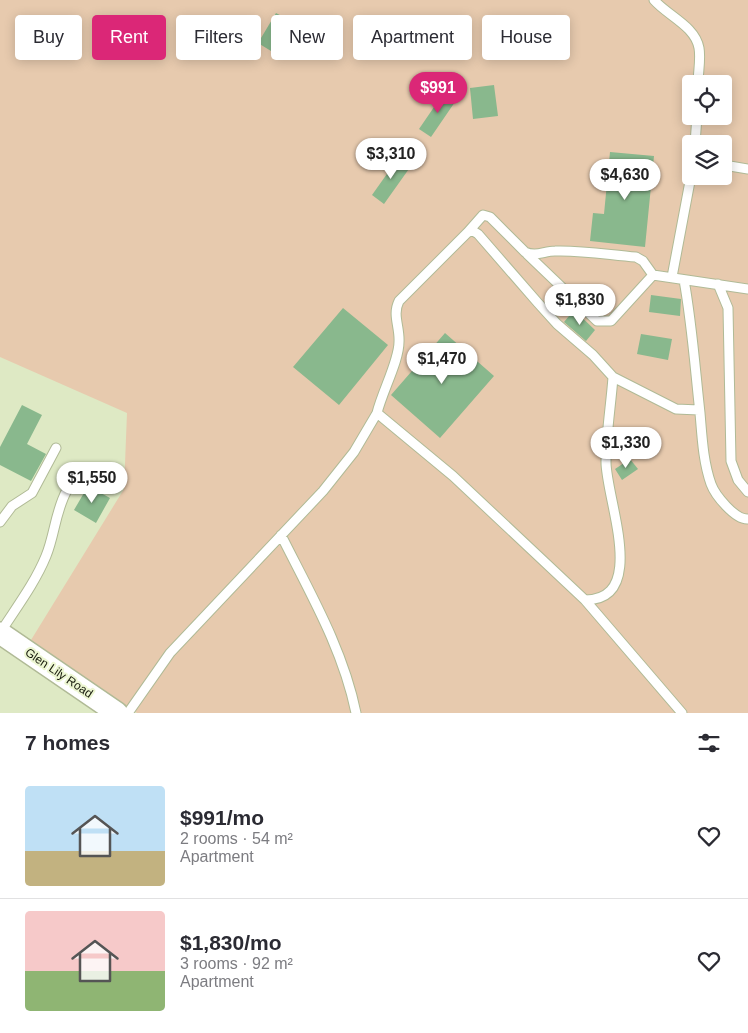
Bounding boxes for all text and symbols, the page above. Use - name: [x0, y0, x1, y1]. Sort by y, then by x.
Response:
- chip: Buy: [15, 15, 82, 60]
- chip: Rent: [92, 15, 166, 60]
- chip: Filters: [176, 15, 261, 60]
- chip: New: [271, 15, 343, 60]
- chip: Apartment: [353, 15, 472, 60]
- chip: House: [482, 15, 570, 60]
- pin: $991: [408, 72, 468, 114]
- map controls: [682, 75, 732, 185]
- button: locate: [682, 75, 732, 125]
- text: $991: [420, 79, 456, 96]
- button: layers: [682, 135, 732, 185]
- pin: $3,310: [350, 138, 432, 180]
- text: $3,310: [367, 145, 415, 162]
- pin: $4,630: [584, 158, 666, 201]
- text: $4,630: [601, 166, 649, 183]
- pin: $1,830: [539, 284, 621, 326]
- text: $1,830: [556, 291, 604, 308]
- pin: $1,470: [401, 342, 483, 385]
- text: $1,470: [418, 350, 466, 367]
- pin: $1,330: [585, 426, 667, 469]
- text: $1,330: [602, 434, 650, 451]
- pin: $1,550: [51, 462, 133, 504]
- text: $1,550: [68, 469, 116, 486]
- street label: Glen Lily Road: [22, 645, 96, 701]
- icon: filters: [695, 729, 723, 757]
- text: 7 homes: [25, 731, 110, 754]
- icon: home: [65, 806, 125, 866]
- text: $991/mo: [180, 806, 264, 829]
- icon: heart: [695, 822, 723, 850]
- text: 2 rooms · 54 m²: [180, 830, 293, 847]
- text: Apartment: [180, 848, 254, 865]
- icon: home: [65, 931, 125, 991]
- text: $1,830/mo: [180, 931, 282, 954]
- icon: heart: [695, 947, 723, 975]
- text: 3 rooms · 92 m²: [180, 955, 293, 972]
- text: Apartment: [180, 973, 254, 990]

